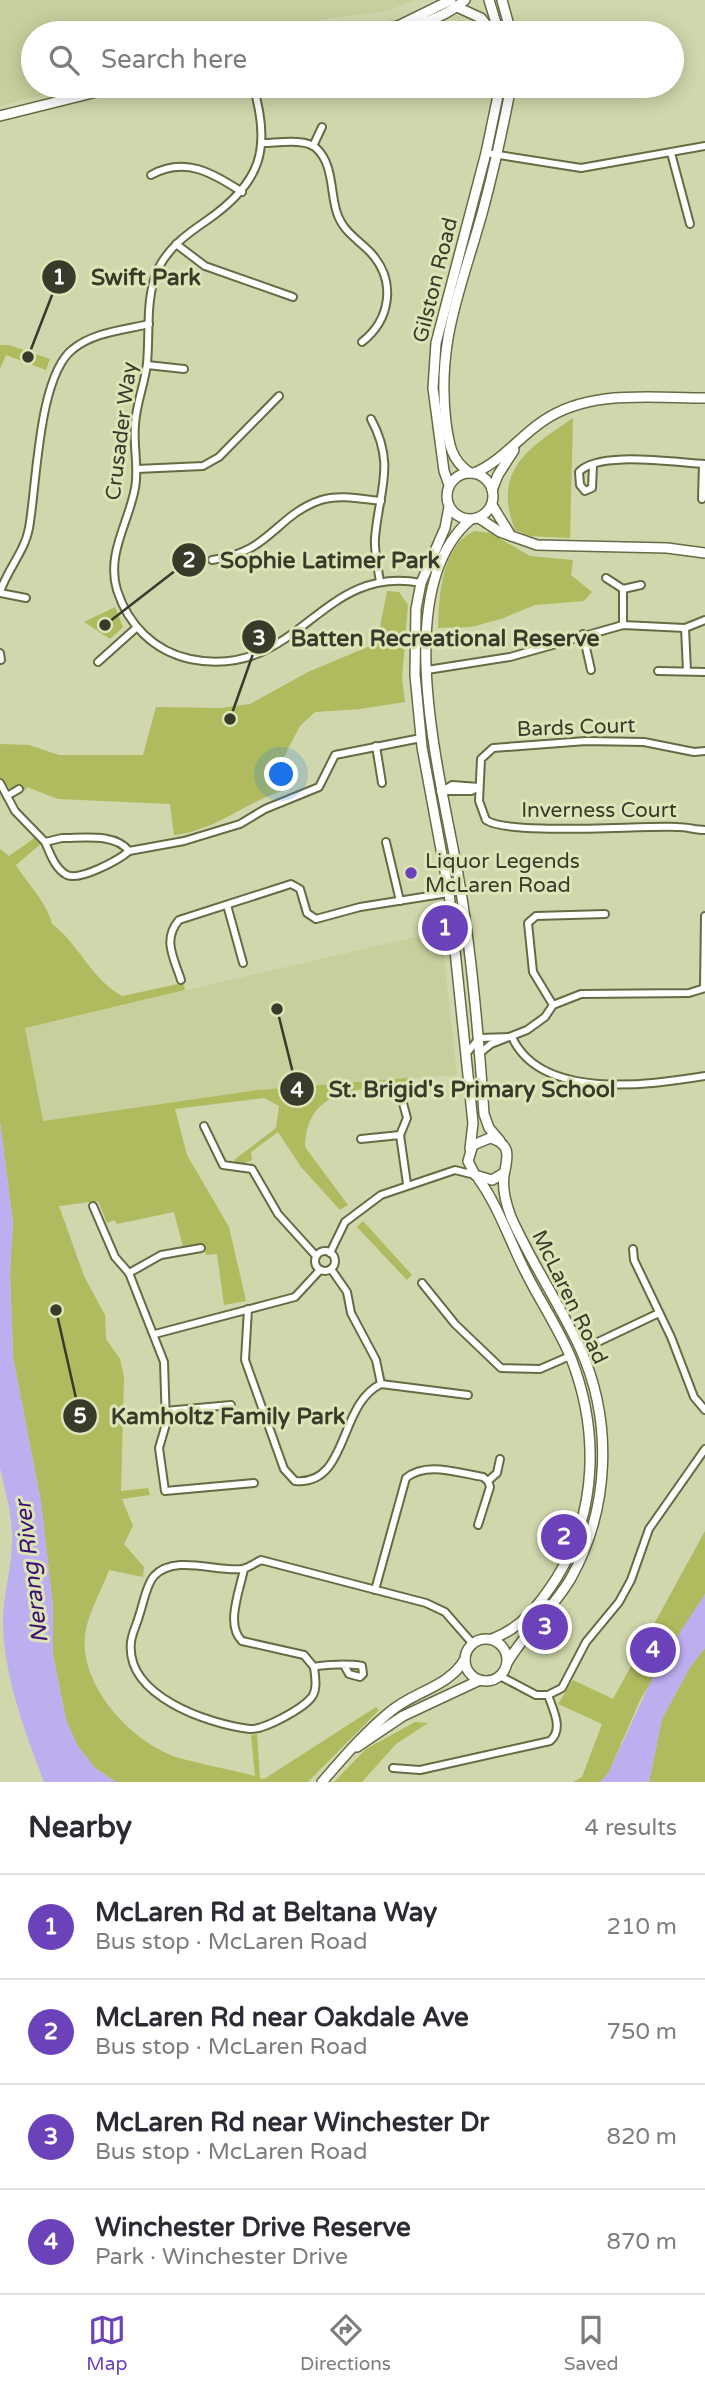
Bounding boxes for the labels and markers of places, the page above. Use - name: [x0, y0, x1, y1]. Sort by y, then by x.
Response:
- callout: Swift Park: [42, 255, 215, 299]
- callout: Sophie Latimer Park: [171, 538, 454, 582]
- callout: Batten Recreational Reserve: [241, 615, 614, 659]
- place label: Liquor Legends McLaren Road: [425, 849, 580, 898]
- marker: Liquor Legends McLaren Road: [403, 865, 419, 881]
- pin: 1: [422, 902, 468, 954]
- callout: St. Brigid's Primary School: [279, 1067, 629, 1111]
- callout: Kamholtz Family Park: [62, 1394, 360, 1438]
- pin: 2: [541, 1511, 587, 1563]
- pin: 3: [522, 1601, 568, 1653]
- pin: 4: [630, 1624, 676, 1676]

